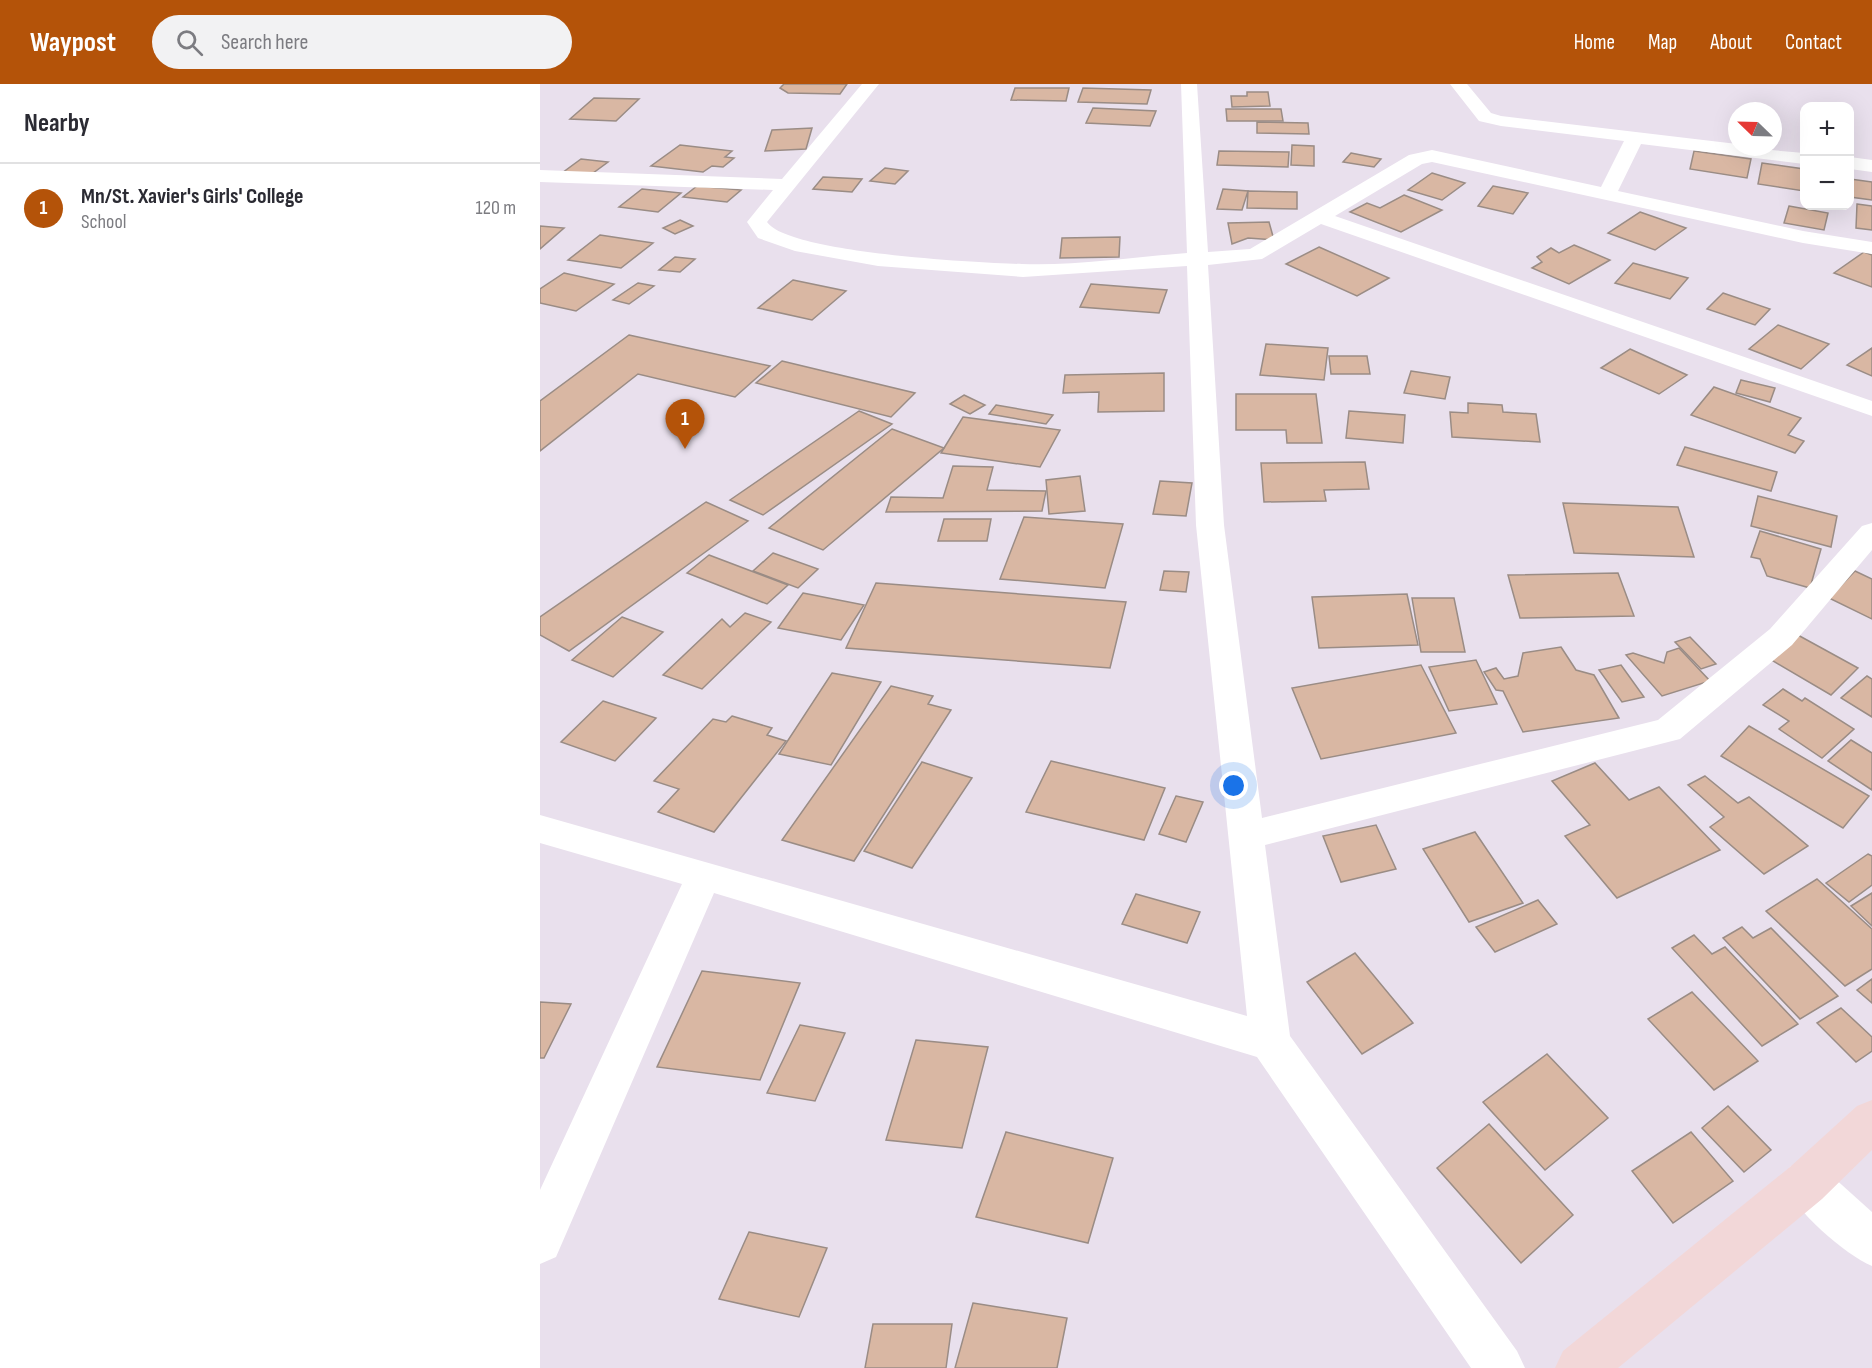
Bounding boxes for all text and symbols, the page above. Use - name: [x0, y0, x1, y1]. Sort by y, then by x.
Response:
- search box: [152, 15, 572, 69]
- text: Waypost: [30, 26, 116, 59]
- icon: search: [173, 26, 206, 59]
- text: Search here: [221, 29, 308, 56]
- text: Home: [1574, 30, 1615, 55]
- text: Map: [1648, 30, 1677, 55]
- text: About: [1710, 30, 1752, 55]
- text: Contact: [1785, 30, 1842, 55]
- north arrow: [1728, 102, 1782, 156]
- map controls: [1800, 102, 1854, 210]
- button: +: [1800, 102, 1854, 156]
- text: Nearby: [24, 108, 90, 139]
- button: −: [1800, 156, 1854, 210]
- text: Mn/St. Xavier's Girls' College: [81, 183, 304, 210]
- text: 1: [40, 196, 47, 220]
- text: 120 m: [476, 196, 516, 220]
- text: School: [81, 210, 126, 234]
- pin: 1: [666, 400, 704, 449]
- your location: [1219, 771, 1248, 800]

